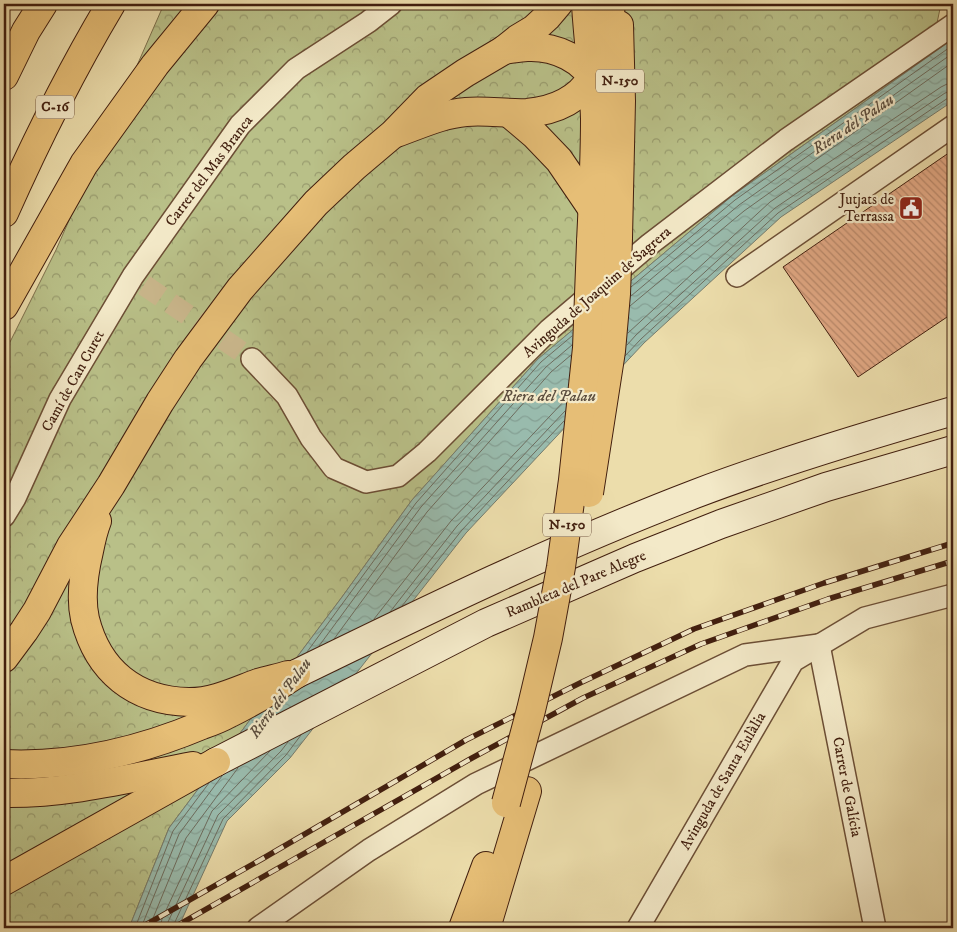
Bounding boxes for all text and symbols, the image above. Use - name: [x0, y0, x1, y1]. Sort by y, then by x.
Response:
- road number: N-150: [596, 70, 644, 92]
- water label: Riera del Palau: [808, 89, 898, 159]
- road number: C-16: [36, 95, 74, 118]
- street label: Carrer del Mas Branca: [161, 111, 257, 230]
- place label: Jutjats de Terrassa: [838, 190, 895, 226]
- public building icon: Jutjats de Terrassa: [898, 195, 924, 221]
- street label: Avinguda de Joaquim de Sagrera: [519, 222, 676, 362]
- street label: Camí de Can Curet: [37, 327, 109, 435]
- water label: Riera del Palau: [501, 386, 596, 406]
- road number: N-150: [543, 514, 591, 536]
- street label: Rambleta del Pare Alegre: [503, 546, 649, 622]
- water label: Riera del Palau: [244, 654, 316, 743]
- street label: Avinguda de Santa Eulàlia: [676, 708, 771, 853]
- street label: Carrer de Galícia: [828, 735, 866, 839]

